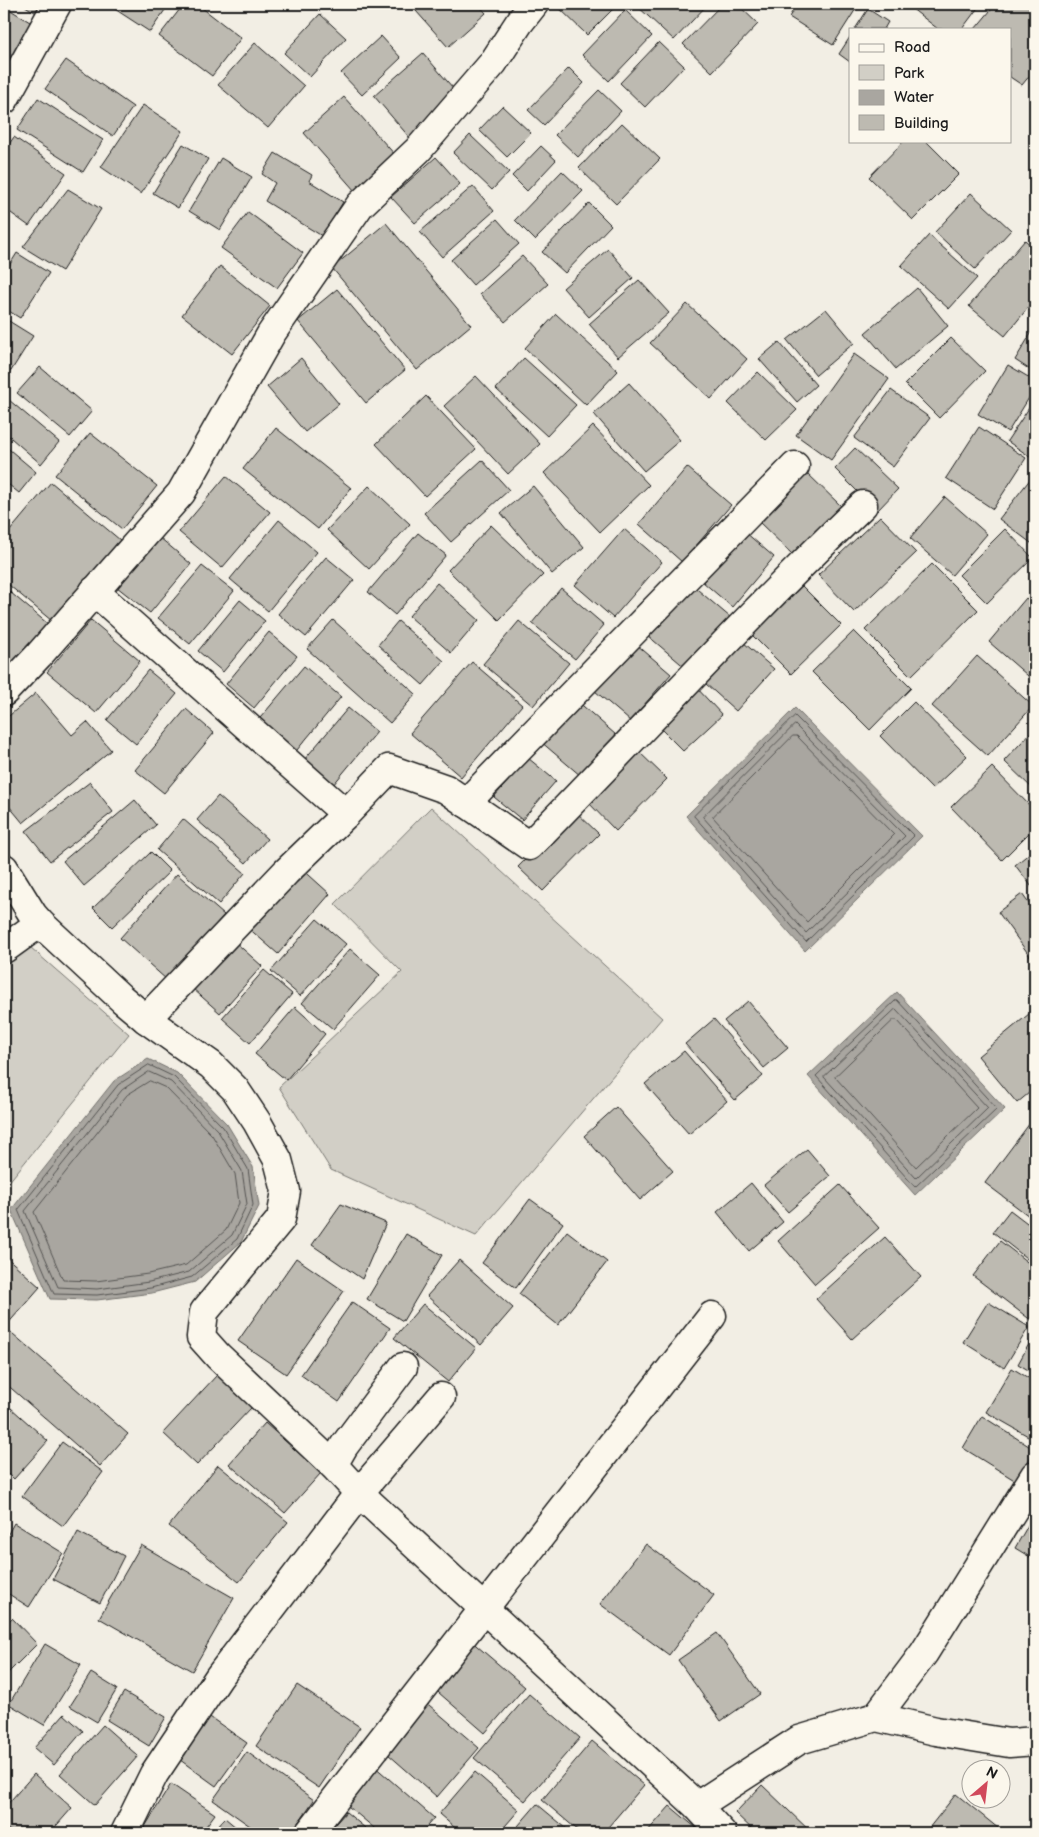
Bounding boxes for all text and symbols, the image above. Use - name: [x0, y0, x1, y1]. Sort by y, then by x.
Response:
- legend: [849, 28, 1012, 142]
- text: Road: [894, 38, 930, 57]
- text: Park: [894, 64, 925, 83]
- text: Water: [894, 88, 934, 107]
- text: Building: [894, 114, 949, 133]
- north arrow: [962, 1760, 1012, 1810]
- text: N: [983, 1763, 1001, 1783]

